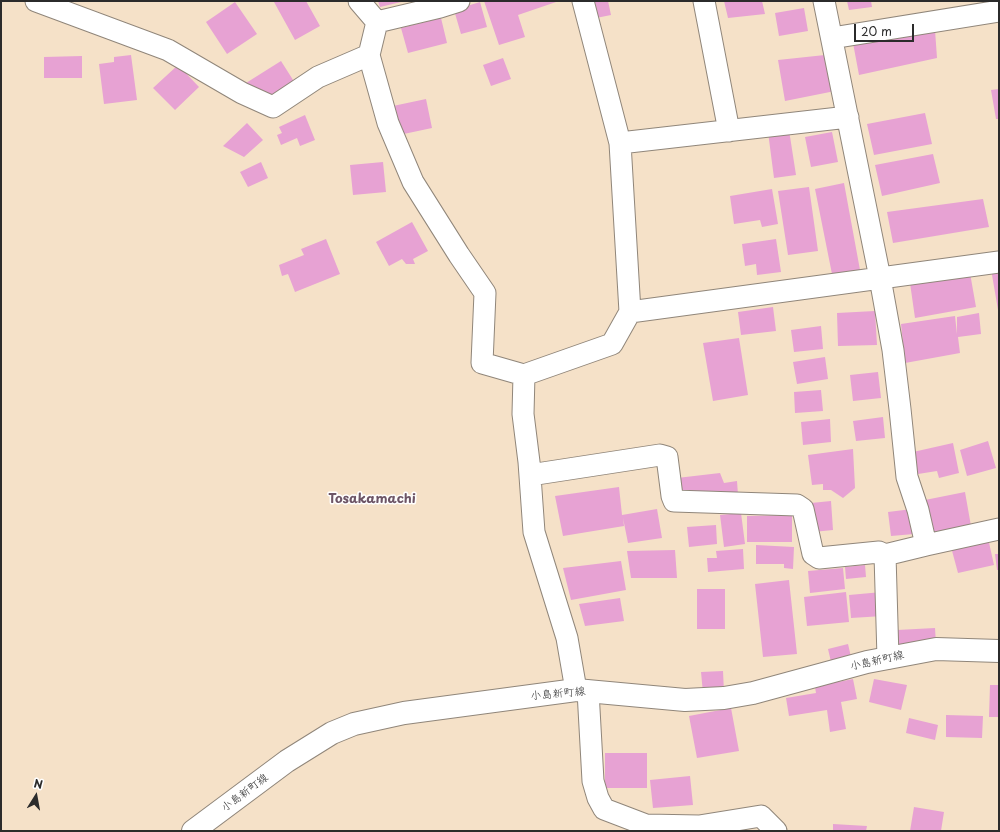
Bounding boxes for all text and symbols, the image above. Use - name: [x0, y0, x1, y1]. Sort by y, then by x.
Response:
- scale bar: [856, 16, 916, 42]
- text: 20 m: [861, 22, 892, 40]
- district label: Tosakamachi: [328, 491, 416, 507]
- street label: 小島新町線: [849, 648, 905, 674]
- street label: 小島新町線: [530, 685, 586, 703]
- street label: 小島新町線: [219, 771, 271, 815]
- text: N: [32, 775, 44, 793]
- north arrow: [16, 776, 56, 816]

